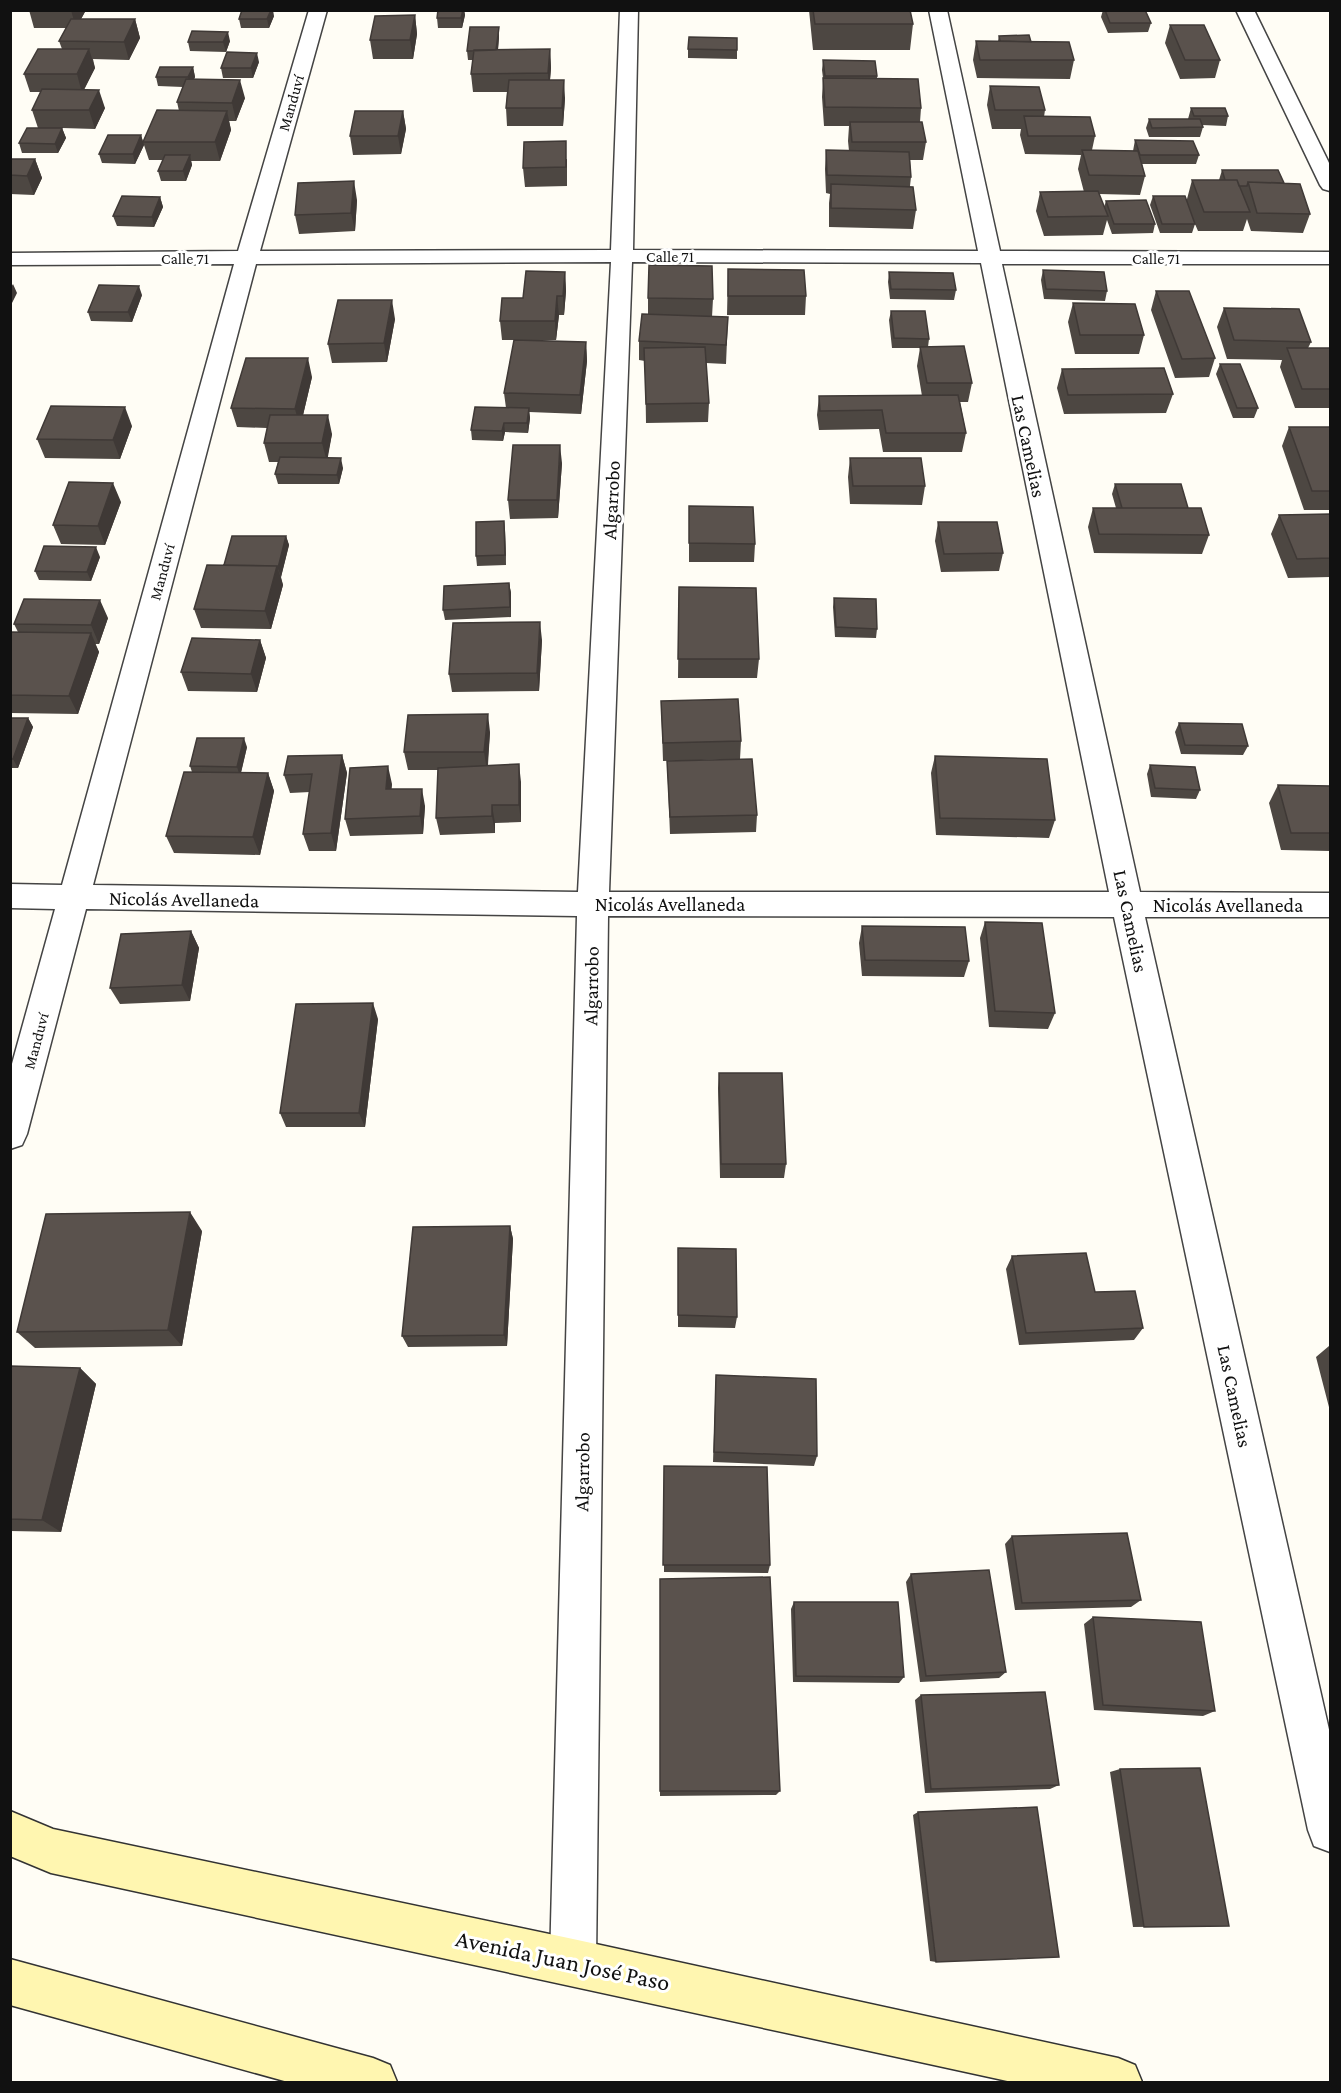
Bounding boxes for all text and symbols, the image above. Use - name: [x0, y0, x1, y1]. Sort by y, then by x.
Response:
- street label: Manduví: [275, 72, 307, 133]
- street label: Calle 71: [646, 248, 694, 265]
- street label: Calle 71: [161, 250, 209, 267]
- street label: Calle 71: [1132, 250, 1180, 267]
- street label: Las Camelias: [1007, 393, 1051, 499]
- street label: Algarrobo: [598, 460, 625, 540]
- street label: Manduví: [146, 541, 178, 602]
- street label: Las Camelias: [1109, 868, 1153, 974]
- street label: Nicolás Avellaneda: [109, 887, 259, 911]
- street label: Nicolás Avellaneda: [595, 893, 745, 915]
- street label: Nicolás Avellaneda: [1153, 894, 1303, 916]
- street label: Algarrobo: [579, 946, 604, 1026]
- street label: Manduví: [20, 1010, 52, 1071]
- street label: Las Camelias: [1213, 1343, 1257, 1449]
- street label: Algarrobo: [570, 1432, 595, 1512]
- street label: Avenida Juan José Paso: [454, 1924, 672, 1996]

